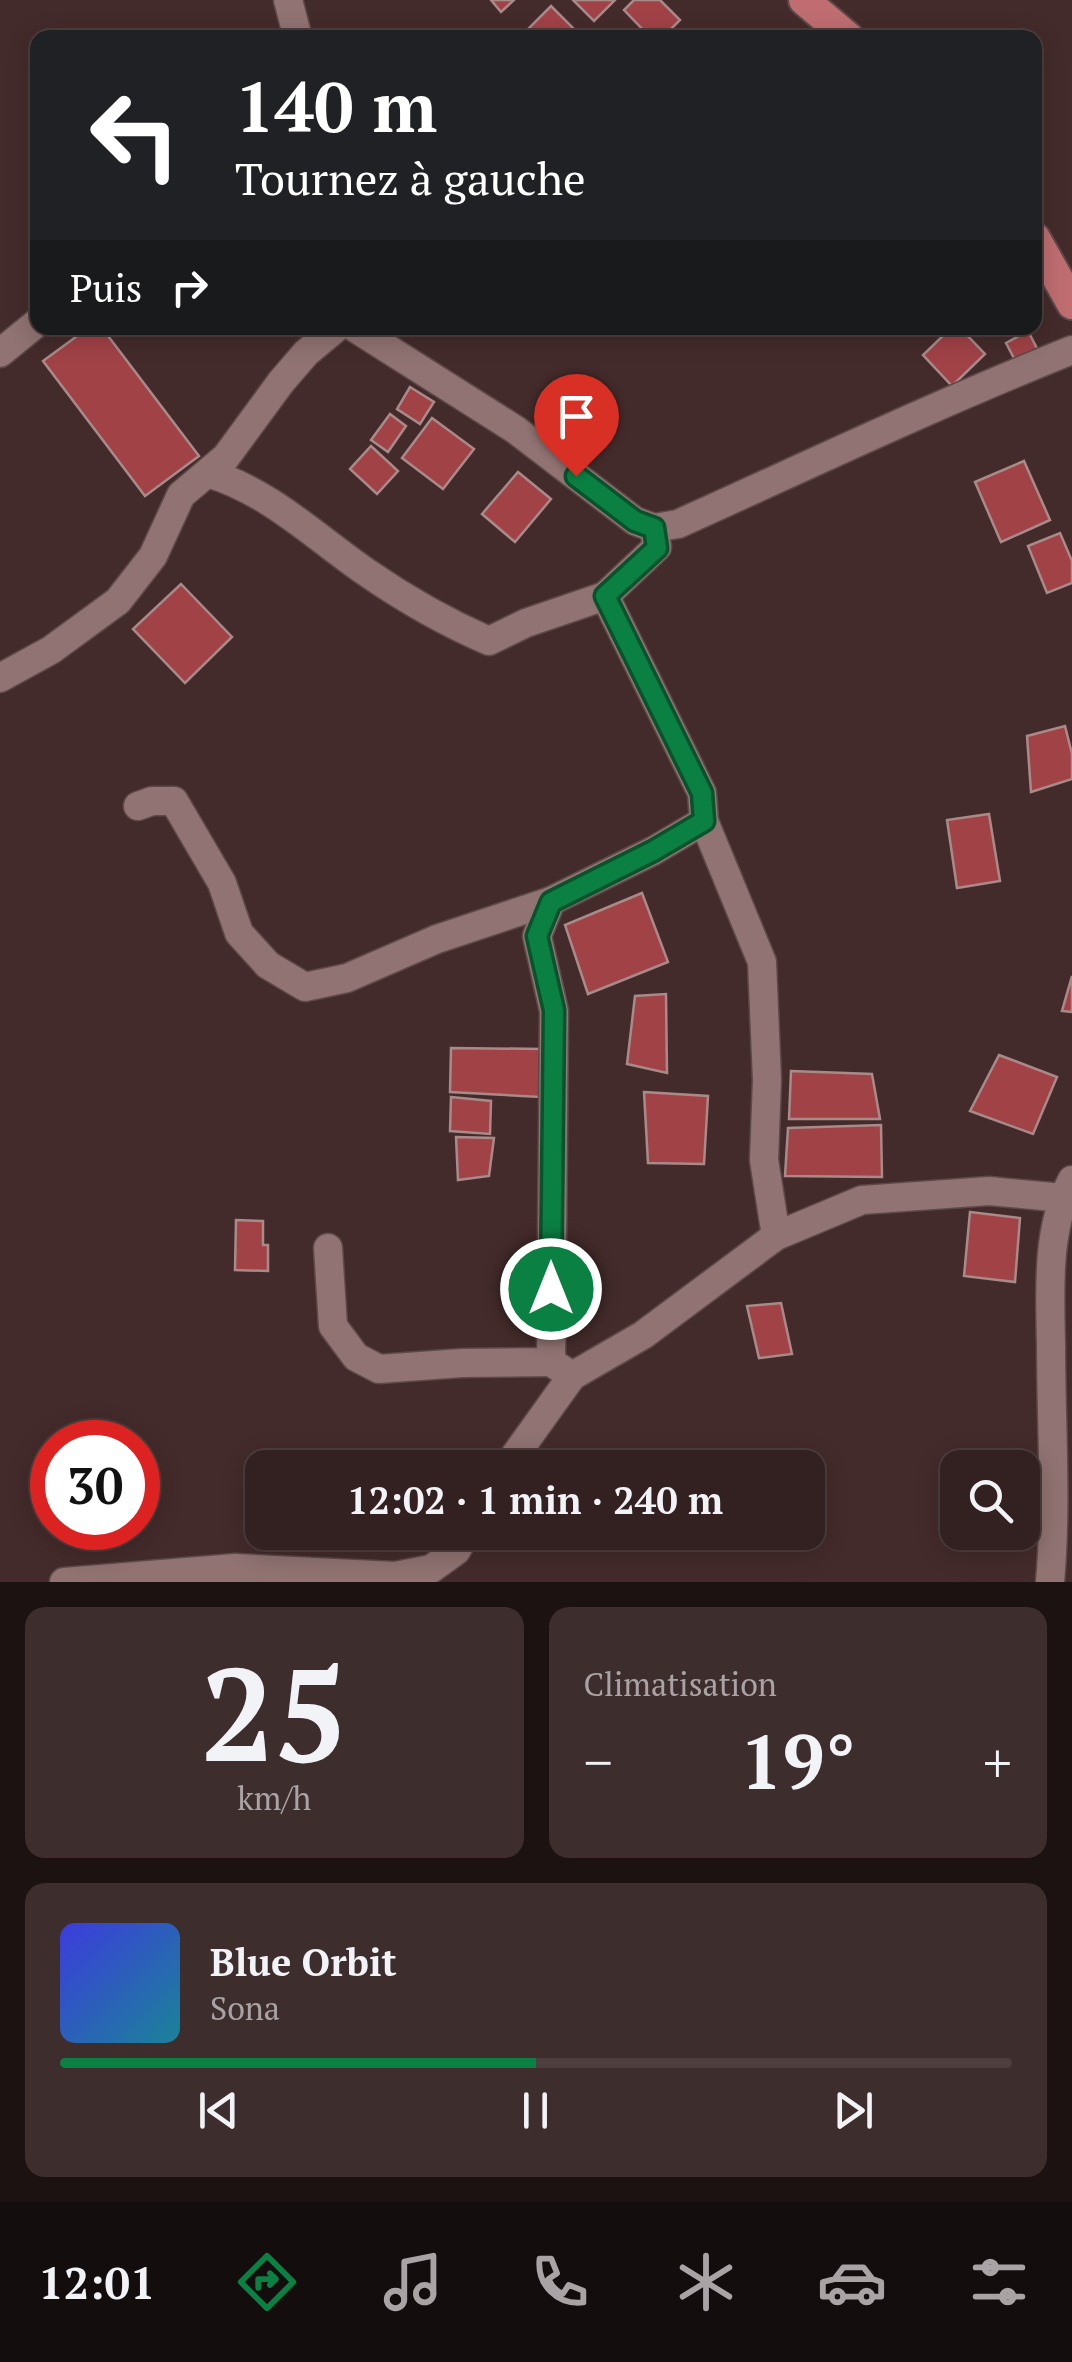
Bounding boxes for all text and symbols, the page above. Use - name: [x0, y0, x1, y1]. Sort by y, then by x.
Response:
- text: 140 m: [235, 59, 437, 152]
- icon: left: [70, 70, 200, 200]
- text: Tournez à gauche: [235, 148, 586, 208]
- icon: right: [162, 260, 217, 315]
- text: Puis: [70, 263, 142, 313]
- pin: [534, 374, 619, 477]
- icon: arrive: [549, 389, 604, 444]
- position arrow: [499, 1237, 603, 1341]
- speed limit sign: 30: [30, 1420, 160, 1550]
- map controls: [940, 1450, 1040, 1550]
- button: search: [940, 1450, 1040, 1550]
- text: 12:02 · 1 min · 240 m: [347, 1475, 723, 1525]
- text: 25: [201, 1626, 348, 1798]
- text: Climatisation: [584, 1663, 777, 1705]
- text: 19°: [740, 1711, 856, 1810]
- text: −: [584, 1725, 613, 1798]
- text: +: [983, 1725, 1012, 1798]
- text: km/h: [237, 1777, 311, 1819]
- text: Blue Orbit: [210, 1937, 397, 1987]
- text: Sona: [210, 1987, 280, 2029]
- icon: previous: [191, 2083, 246, 2138]
- icon: pause: [508, 2083, 563, 2138]
- icon: next: [826, 2083, 881, 2138]
- icon: directions: [232, 2247, 302, 2317]
- icon: music: [378, 2247, 448, 2317]
- icon: phone: [525, 2247, 595, 2317]
- icon: climate: [671, 2247, 741, 2317]
- icon: car: [817, 2247, 887, 2317]
- icon: filters: [964, 2247, 1034, 2317]
- text: 12:01: [38, 2252, 155, 2312]

